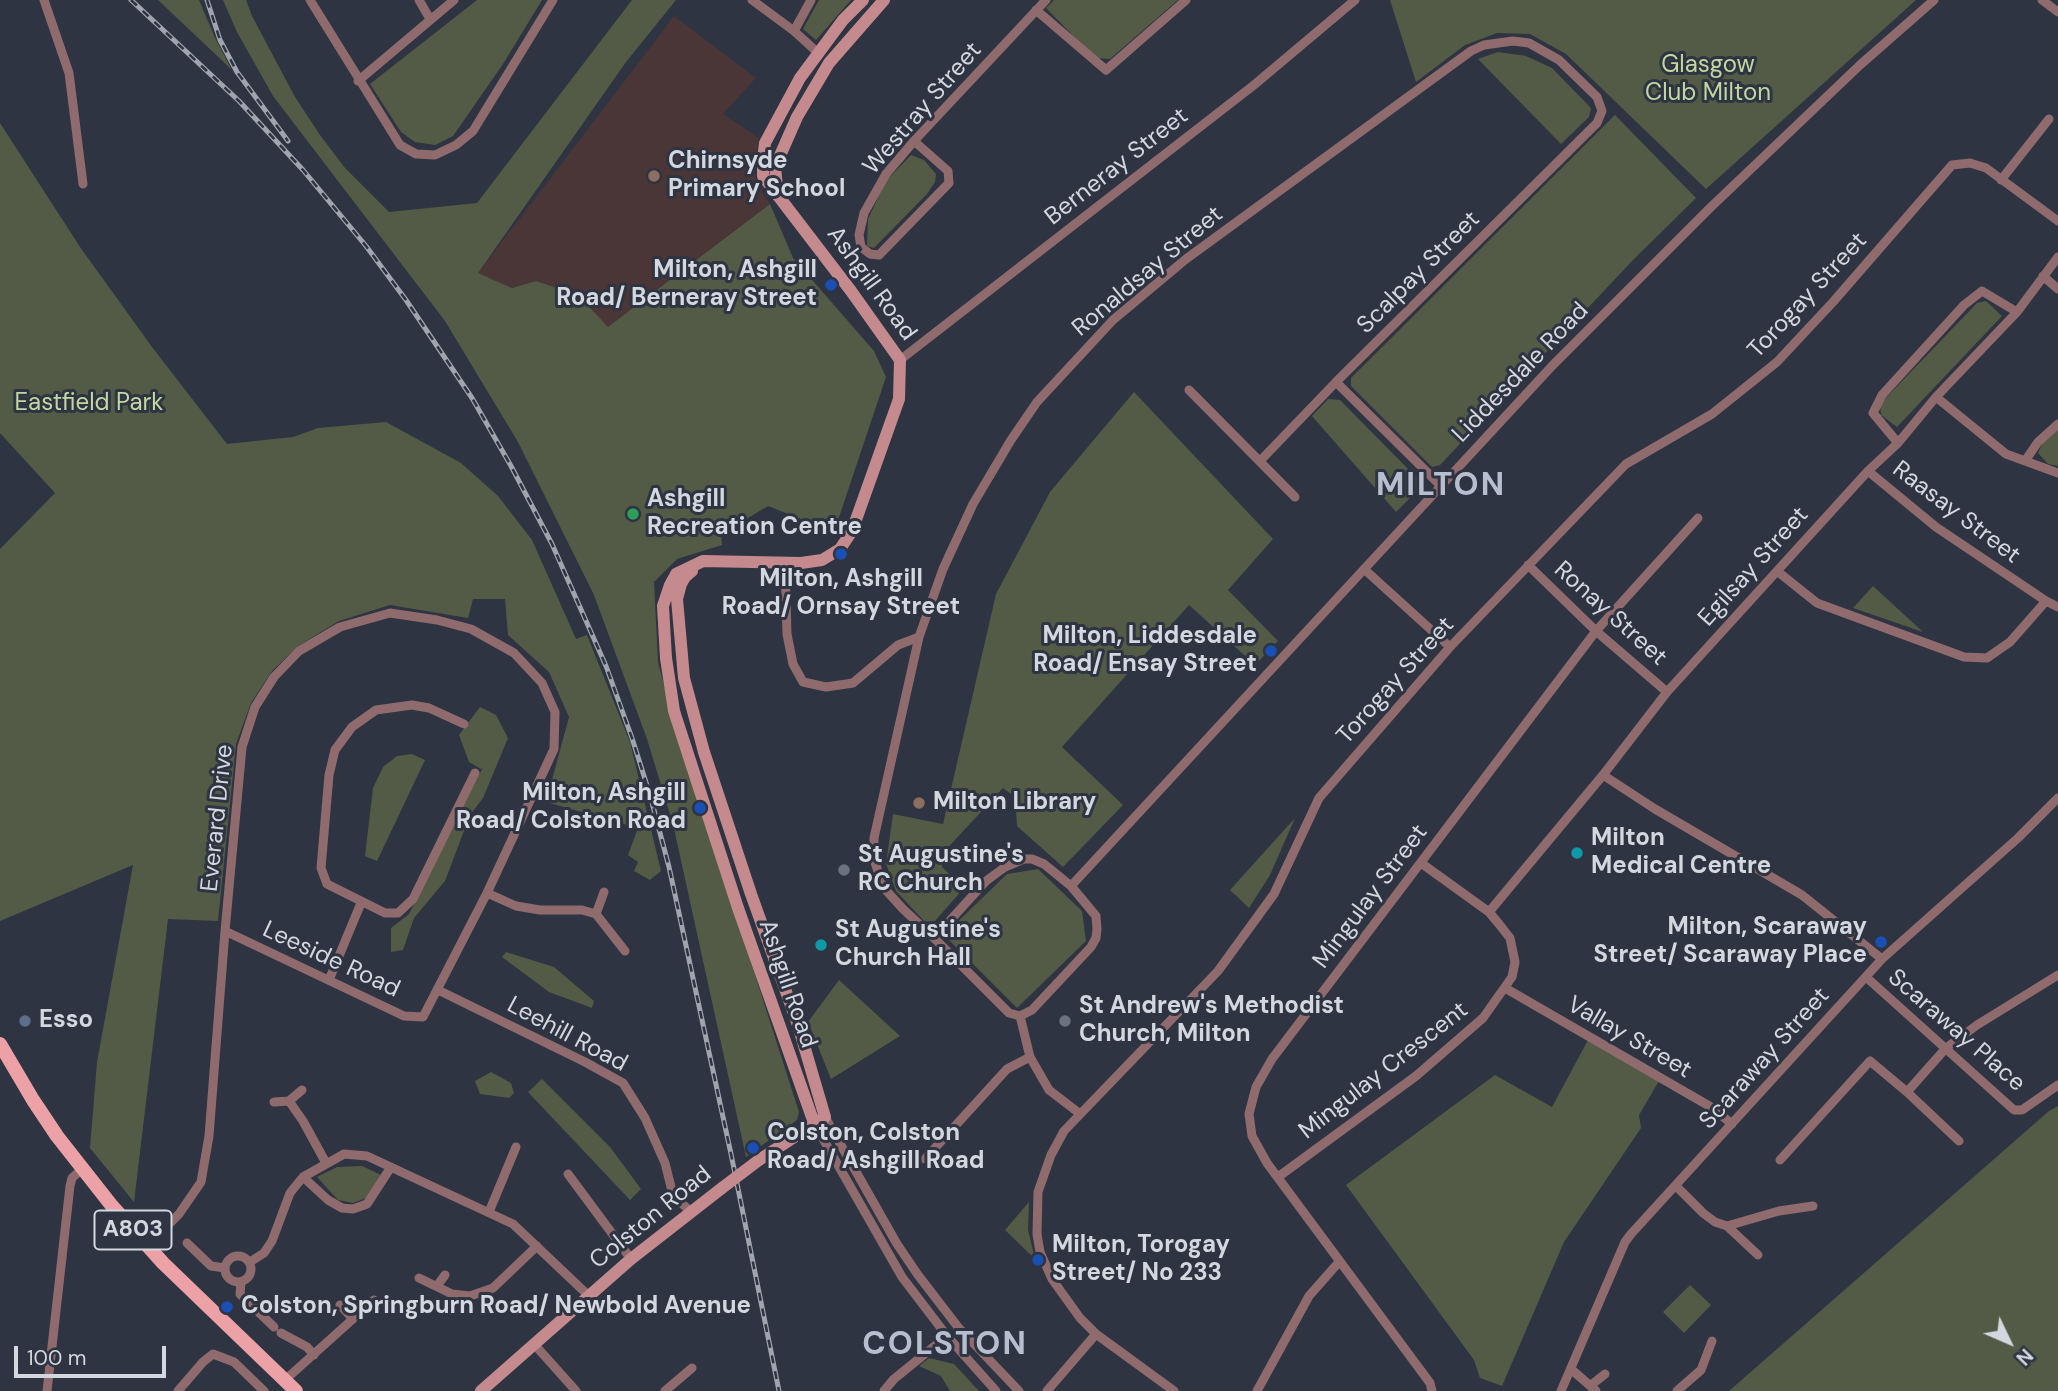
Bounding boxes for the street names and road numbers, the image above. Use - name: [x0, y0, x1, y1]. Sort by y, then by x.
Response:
- street label: Westray Street: [858, 37, 988, 181]
- street label: Berneray Street: [1040, 102, 1194, 232]
- street label: Ronaldsay Street: [1067, 201, 1229, 343]
- street label: Scalpay Street: [1352, 206, 1486, 340]
- street label: Ashgill Road: [820, 221, 922, 347]
- street label: Torogay Street: [1742, 227, 1874, 365]
- street label: Liddesdale Road: [1447, 297, 1595, 449]
- street label: Raasay Street: [1886, 456, 2026, 570]
- street label: Egilsay Street: [1693, 501, 1815, 633]
- street label: Ronay Street: [1548, 556, 1672, 672]
- street label: Torogay Street: [1331, 611, 1461, 751]
- street label: Everard Drive: [196, 743, 240, 893]
- street label: Mingulay Street: [1308, 819, 1434, 975]
- street label: Leeside Road: [258, 916, 404, 1004]
- street label: Ashgill Road: [752, 916, 822, 1052]
- street label: Scaraway Place: [1881, 964, 2031, 1098]
- street label: Scaraway Street: [1694, 982, 1836, 1136]
- street label: Leehill Road: [502, 991, 632, 1079]
- street label: Vallay Street: [1562, 991, 1696, 1085]
- street label: Mingulay Crescent: [1294, 996, 1474, 1146]
- street label: Colston Road: [585, 1160, 717, 1276]
- road number: A803: [94, 1210, 172, 1250]

